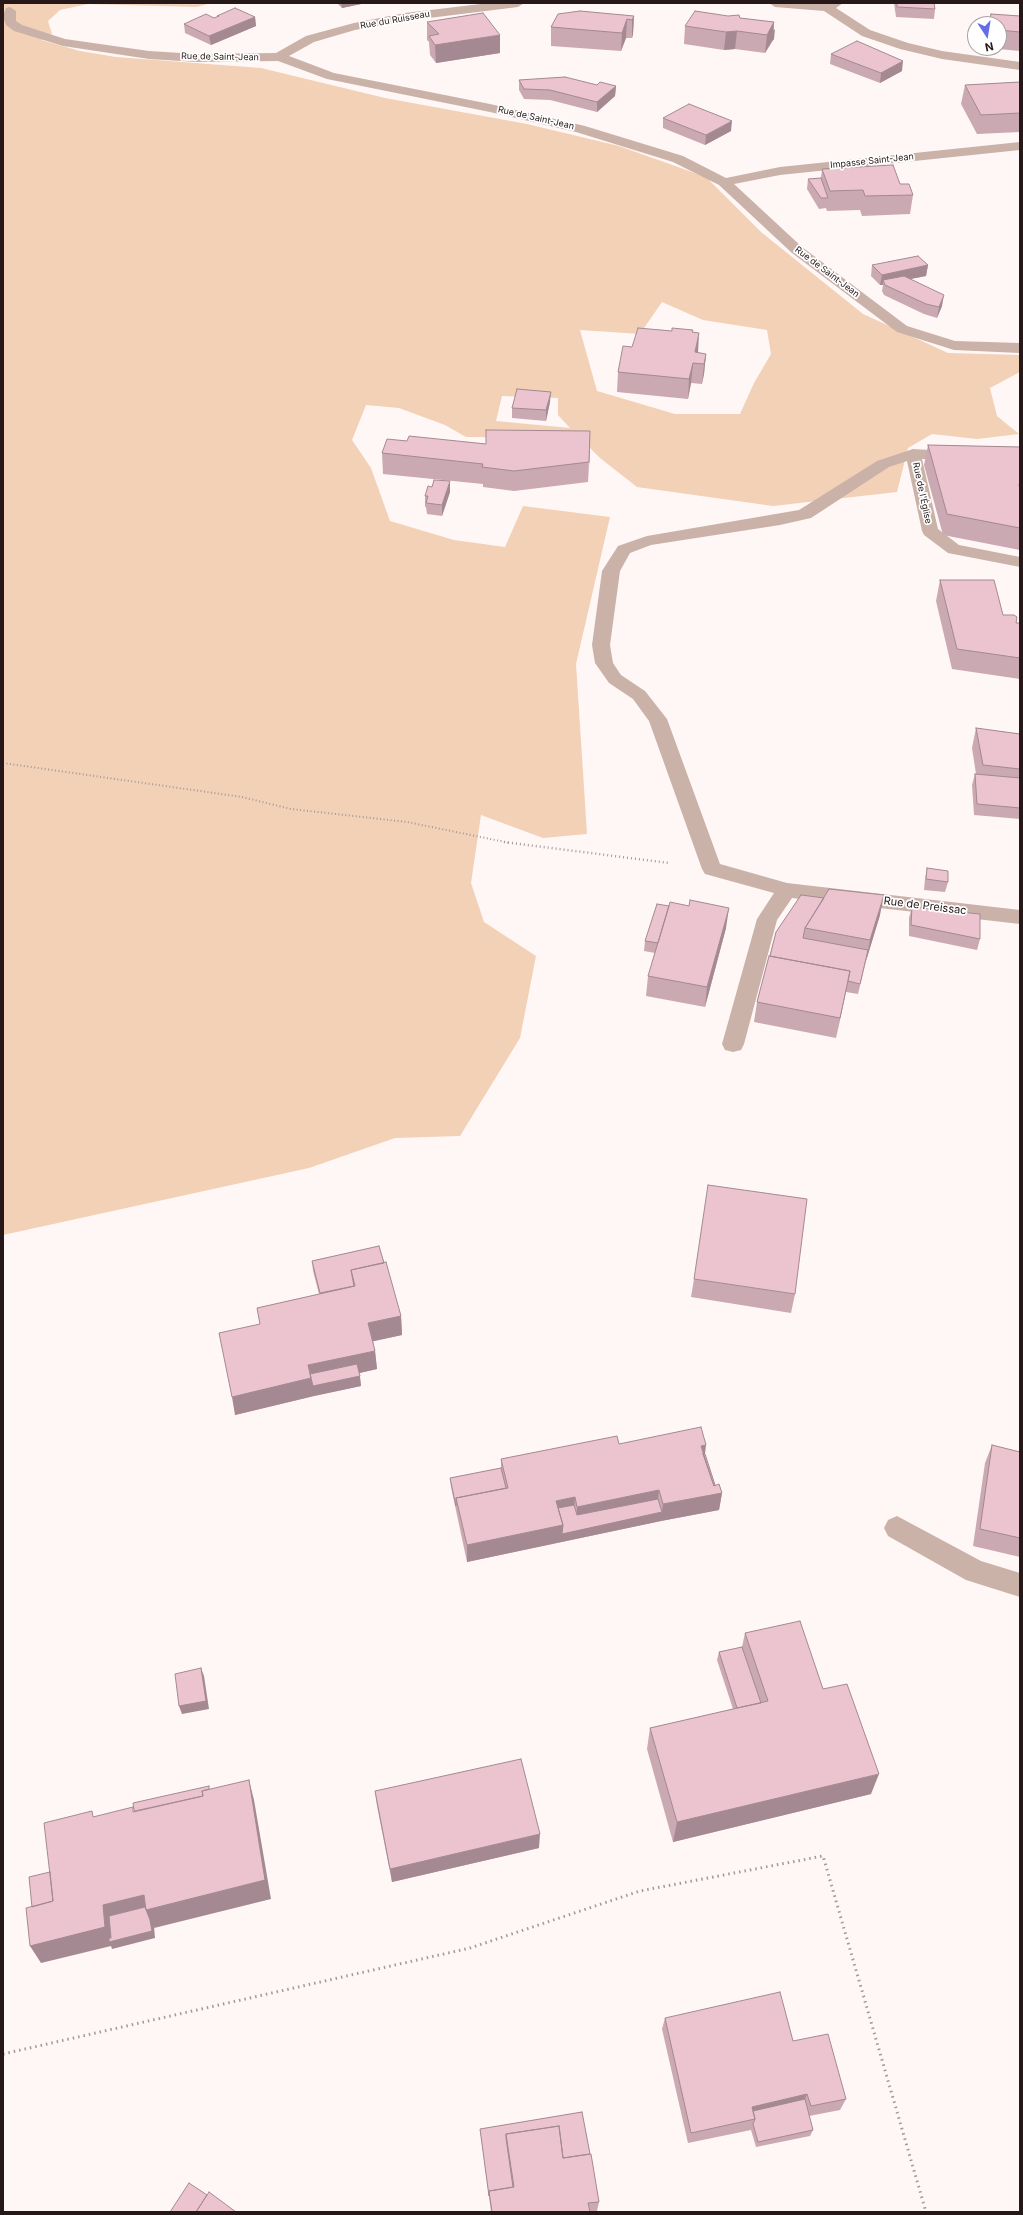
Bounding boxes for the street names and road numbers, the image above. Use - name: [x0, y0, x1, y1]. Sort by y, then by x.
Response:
- street label: Rue du Ruisseau: [359, 9, 431, 31]
- street label: Rue de Saint-Jean: [181, 51, 259, 63]
- street label: Rue de Saint-Jean: [497, 104, 575, 132]
- street label: Impasse Saint-Jean: [830, 151, 914, 171]
- street label: Rue de Saint-Jean: [793, 244, 861, 300]
- street label: Rue de l'Église: [910, 461, 934, 525]
- street label: Rue de Preissac: [883, 894, 967, 918]

